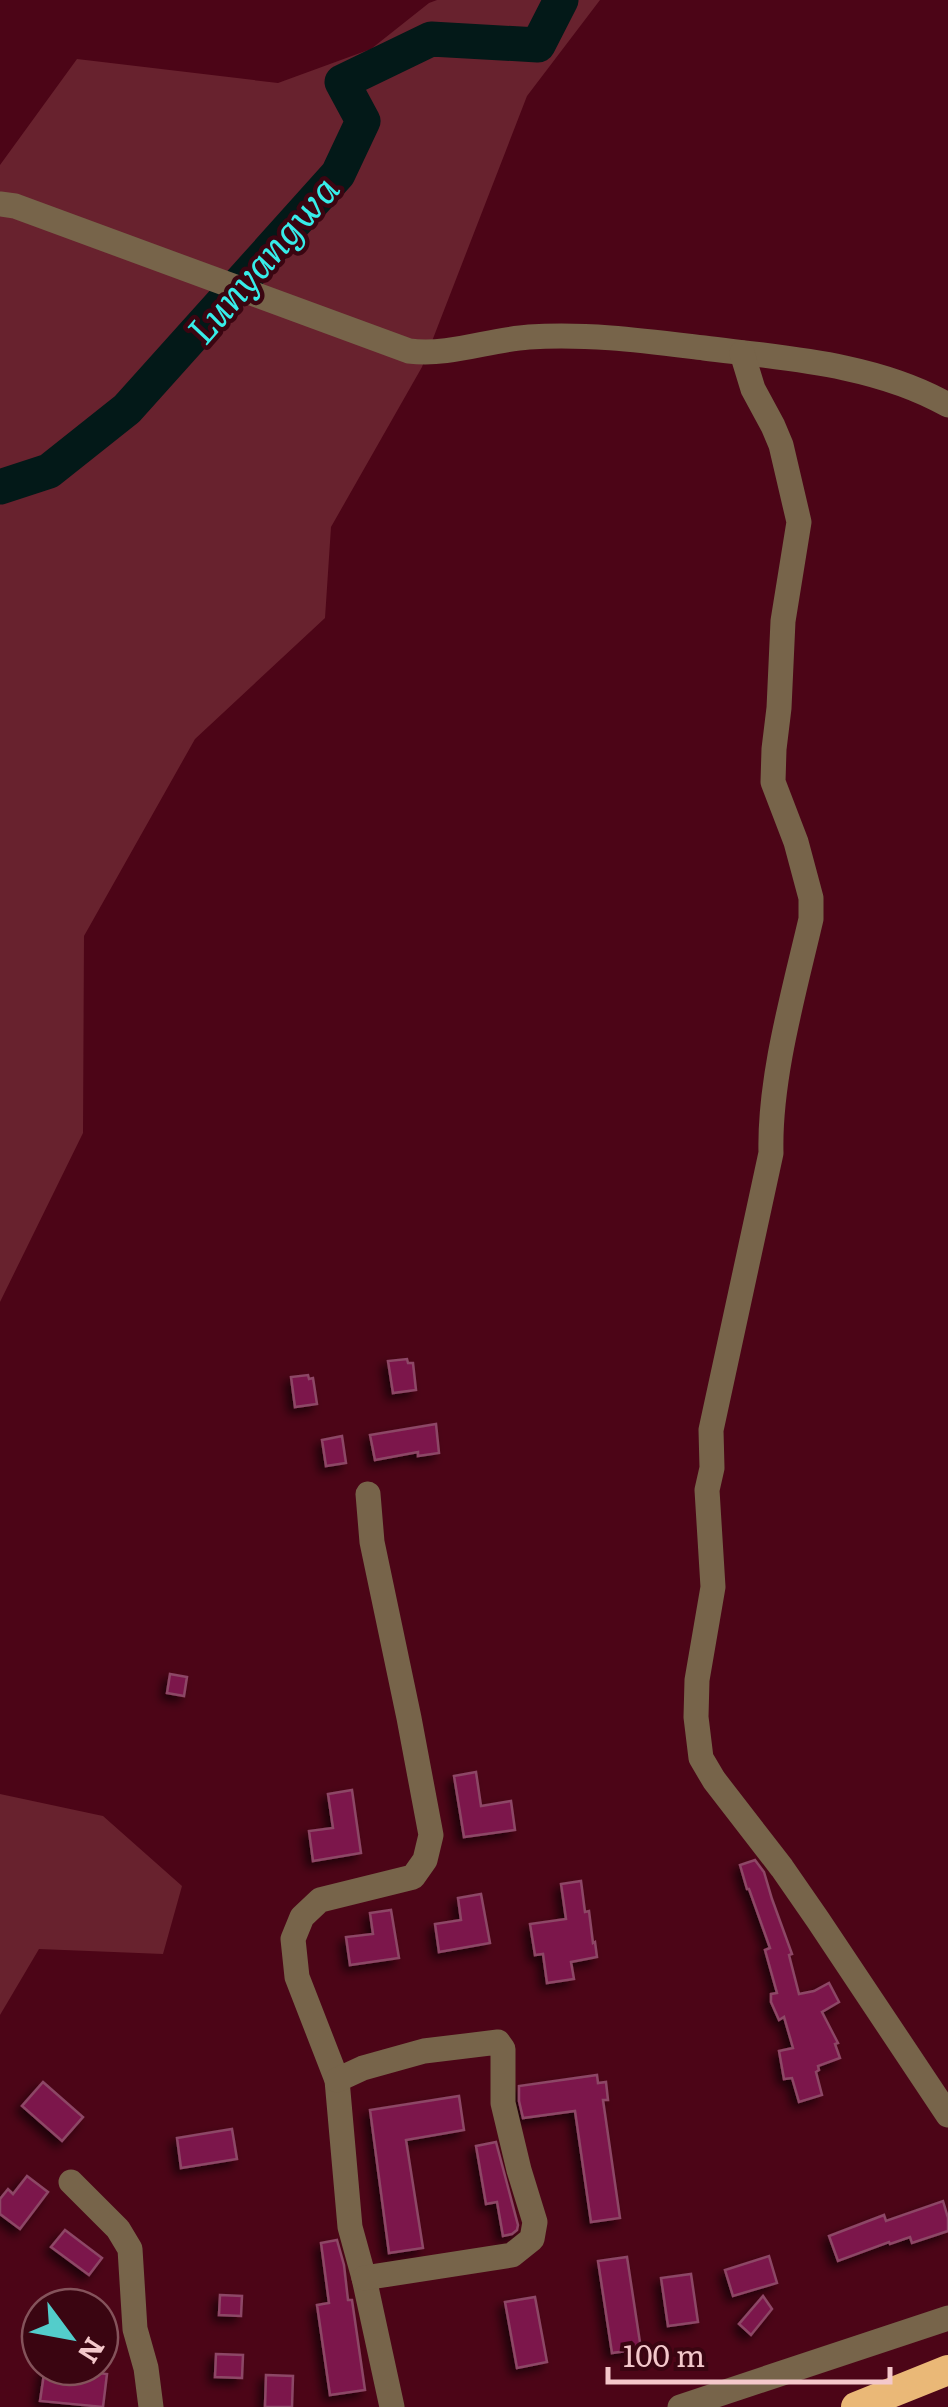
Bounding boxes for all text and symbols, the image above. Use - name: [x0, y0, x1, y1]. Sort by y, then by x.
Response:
- water label: Lunyangwa: [172, 161, 351, 355]
- north arrow: [20, 2287, 120, 2387]
- scale bar: [608, 2322, 890, 2384]
- text: N: [69, 2330, 117, 2372]
- text: 100 m: [623, 2332, 705, 2376]

